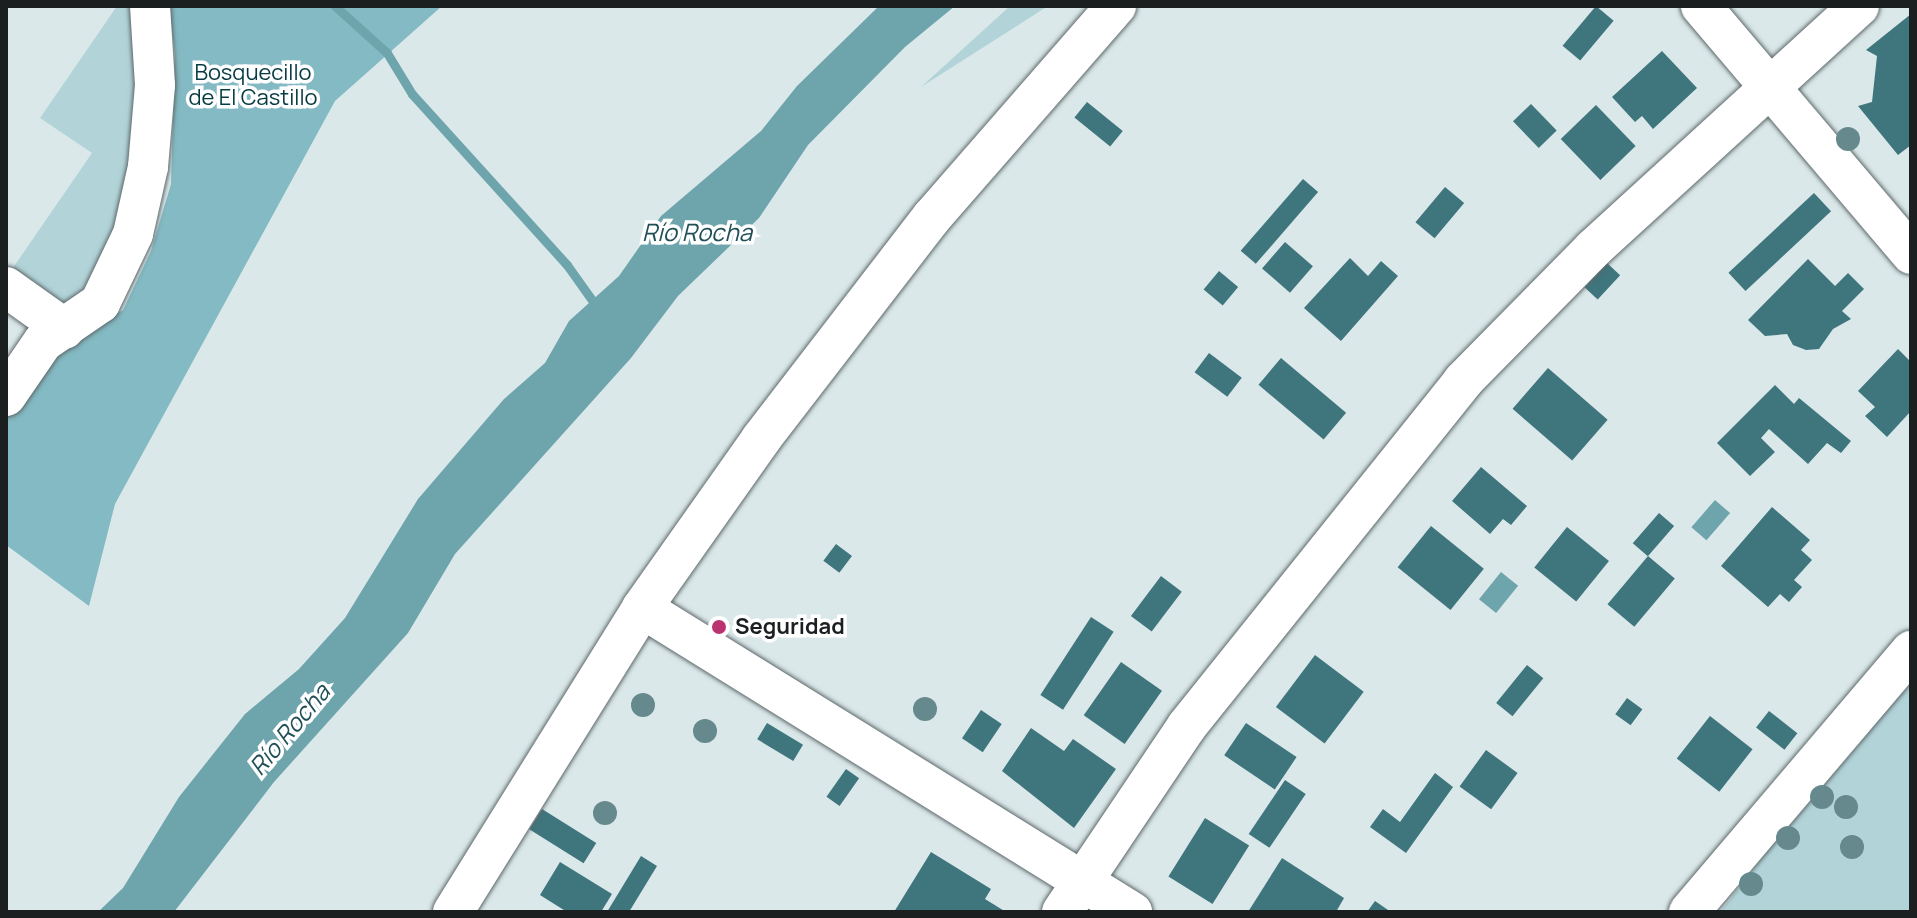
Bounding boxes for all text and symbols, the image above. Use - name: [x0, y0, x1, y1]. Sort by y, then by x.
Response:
- park label: Bosquecillo de El Castillo: [188, 59, 318, 110]
- water label: Río Rocha: [642, 218, 752, 246]
- place label: Seguridad: [735, 614, 845, 640]
- marker: Seguridad: [710, 618, 728, 636]
- water label: Río Rocha: [243, 678, 335, 780]

